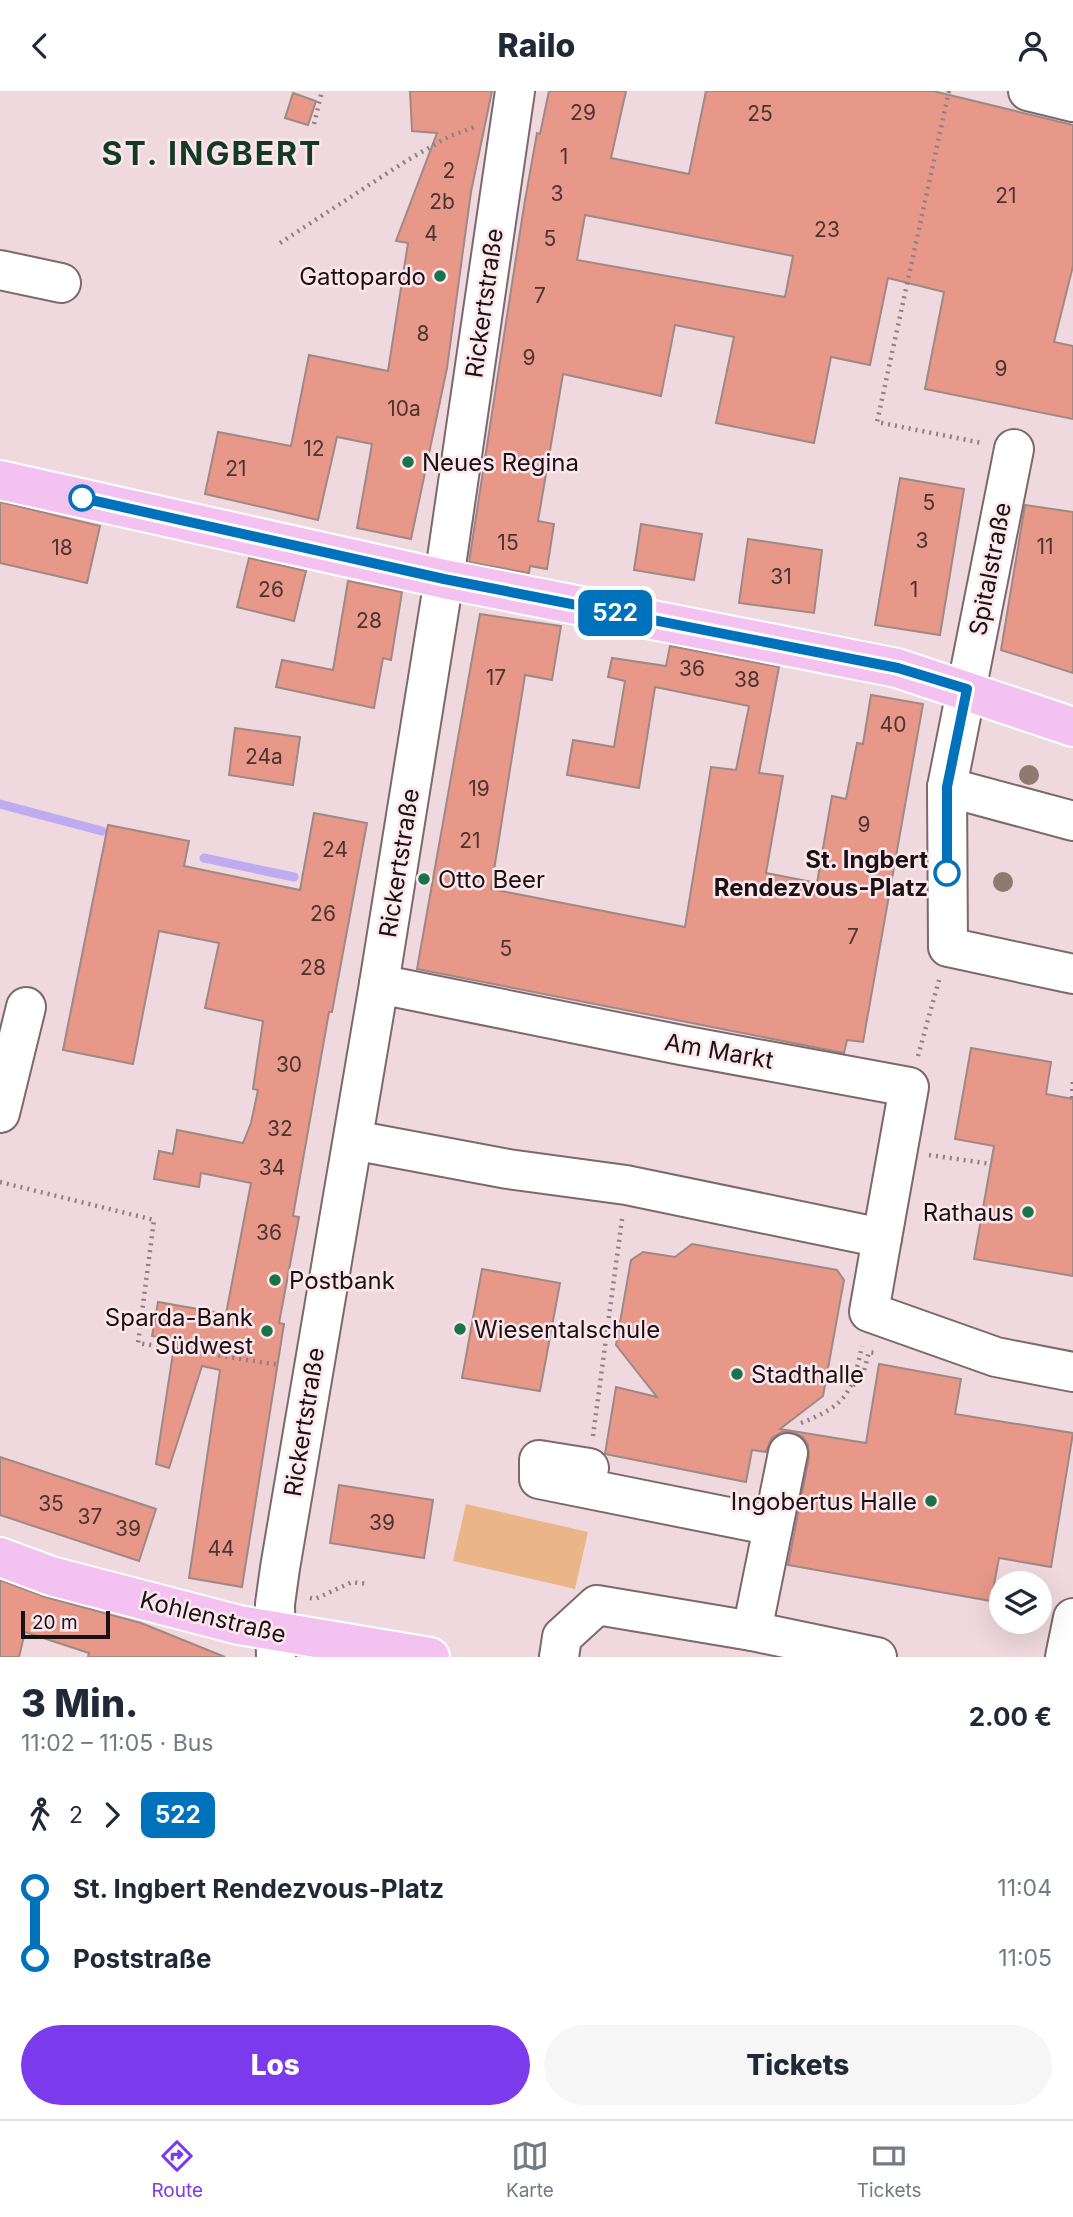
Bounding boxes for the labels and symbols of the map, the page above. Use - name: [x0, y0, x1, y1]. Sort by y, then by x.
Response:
- house number: 29: [570, 100, 596, 125]
- house number: 25: [747, 101, 773, 126]
- district label: ST. INGBERT: [102, 134, 322, 173]
- house number: 1: [560, 144, 568, 169]
- house number: 2: [443, 158, 455, 183]
- house number: 3: [551, 181, 563, 206]
- house number: 21: [995, 183, 1017, 208]
- house number: 2b: [429, 189, 455, 214]
- house number: 23: [814, 217, 840, 242]
- house number: 4: [424, 221, 438, 246]
- street label: Rickertstraße: [459, 226, 509, 380]
- house number: 5: [544, 226, 556, 251]
- place label: Gattopardo: [299, 262, 426, 291]
- marker: Gattopardo: [432, 268, 448, 284]
- house number: 7: [534, 283, 546, 308]
- house number: 8: [417, 321, 430, 346]
- house number: 9: [522, 345, 536, 370]
- house number: 9: [994, 356, 1008, 381]
- house number: 10a: [387, 396, 421, 421]
- house number: 12: [303, 436, 325, 461]
- place label: Neues Regina: [422, 448, 579, 477]
- marker: Neues Regina: [400, 454, 416, 470]
- house number: 21: [225, 456, 247, 481]
- unlabelled marker: [69, 485, 95, 511]
- house number: 5: [923, 490, 935, 515]
- street label: Spitalstraße: [963, 500, 1017, 638]
- house number: 3: [916, 528, 928, 553]
- house number: 15: [497, 530, 519, 555]
- house number: 11: [1036, 534, 1054, 559]
- house number: 18: [51, 535, 73, 560]
- house number: 31: [770, 564, 792, 589]
- house number: 26: [258, 577, 284, 602]
- house number: 1: [910, 577, 918, 602]
- line badge: 522: [575, 590, 655, 636]
- house number: 28: [356, 608, 382, 633]
- house number: 36: [679, 656, 705, 681]
- house number: 17: [486, 665, 506, 690]
- house number: 38: [734, 667, 760, 692]
- house number: 40: [880, 712, 906, 737]
- house number: 24a: [245, 744, 283, 769]
- house number: 19: [468, 776, 490, 801]
- street label: Rickertstraße: [373, 786, 425, 940]
- house number: 9: [857, 812, 871, 837]
- house number: 21: [459, 828, 481, 853]
- house number: 24: [322, 837, 348, 862]
- place label: St. Ingbert Rendezvous-Platz: [714, 845, 928, 902]
- marker: St. Ingbert Rendezvous-Platz: [934, 860, 960, 886]
- place label: Otto Beer: [438, 865, 545, 894]
- marker: Otto Beer: [416, 871, 432, 887]
- house number: 26: [310, 901, 336, 926]
- house number: 7: [847, 924, 859, 949]
- house number: 5: [500, 936, 512, 961]
- house number: 28: [300, 955, 326, 980]
- street label: Am Markt: [662, 1027, 776, 1075]
- house number: 30: [276, 1052, 302, 1077]
- house number: 32: [267, 1116, 293, 1141]
- house number: 34: [259, 1155, 285, 1180]
- place label: Rathaus: [923, 1198, 1014, 1227]
- marker: Rathaus: [1020, 1204, 1036, 1220]
- house number: 36: [256, 1220, 282, 1245]
- place label: Postbank: [289, 1266, 395, 1295]
- marker: Postbank: [267, 1272, 283, 1288]
- place label: Sparda-Bank Südwest: [105, 1303, 253, 1360]
- place label: Wiesentalschule: [474, 1315, 660, 1344]
- marker: Wiesentalschule: [452, 1321, 468, 1337]
- marker: Sparda-Bank Südwest: [259, 1323, 275, 1339]
- street label: Rickertstraße: [278, 1345, 330, 1499]
- place label: Stadthalle: [751, 1360, 864, 1389]
- marker: Stadthalle: [729, 1366, 745, 1382]
- place label: Ingobertus Halle: [731, 1487, 917, 1516]
- house number: 35: [38, 1491, 64, 1516]
- marker: Ingobertus Halle: [923, 1493, 939, 1509]
- house number: 37: [78, 1504, 102, 1529]
- house number: 39: [369, 1510, 395, 1535]
- house number: 39: [115, 1516, 141, 1541]
- house number: 44: [207, 1536, 235, 1561]
- street label: Kohlenstraße: [137, 1585, 289, 1649]
- scale bar: [21, 1608, 110, 1640]

